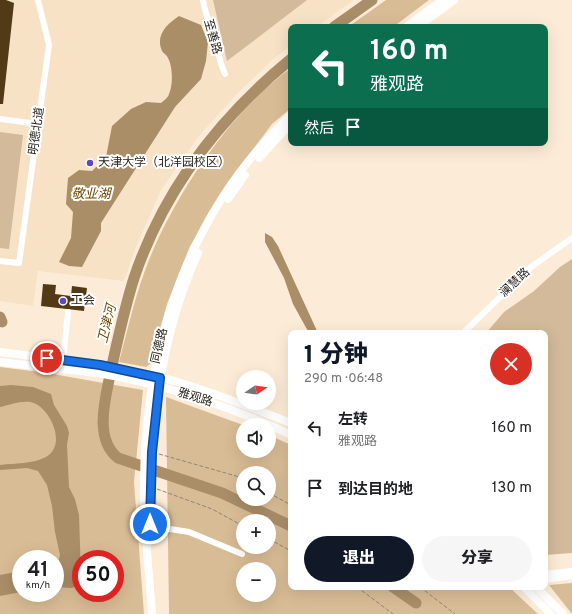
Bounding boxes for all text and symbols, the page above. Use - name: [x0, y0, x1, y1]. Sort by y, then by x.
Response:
- street label: 至善路: [199, 17, 225, 57]
- text: 160 m: [370, 34, 448, 70]
- icon: left: [304, 40, 356, 92]
- text: 雅观路: [370, 74, 424, 97]
- street label: 明德北道: [26, 106, 48, 156]
- icon: arrive: [342, 116, 364, 138]
- text: 然后: [304, 120, 334, 139]
- place label: 天津大学（北洋园校区）: [98, 155, 230, 171]
- marker: 天津大学（北洋园校区）: [85, 158, 95, 168]
- water label: 敬业湖: [71, 187, 112, 203]
- street label: 澜慧路: [496, 265, 534, 301]
- place label: 工会: [71, 293, 95, 309]
- marker: 工会: [58, 296, 68, 306]
- water label: 卫津河: [96, 300, 121, 345]
- street label: 同德路: [148, 327, 172, 365]
- pin: [30, 341, 64, 375]
- text: 1 分钟: [304, 341, 368, 371]
- button: close: [490, 343, 532, 385]
- icon: arrive: [36, 347, 58, 369]
- north arrow: [236, 370, 276, 410]
- map controls: [236, 370, 276, 602]
- text: 290 m · 06:48: [304, 371, 383, 387]
- street label: 雅观路: [175, 385, 215, 411]
- text: 左转: [338, 411, 368, 430]
- icon: left: [304, 417, 326, 439]
- button: sound: [236, 418, 276, 458]
- text: 160 m: [492, 419, 532, 438]
- text: 雅观路: [338, 434, 377, 450]
- button: search: [236, 466, 276, 506]
- icon: arrive: [304, 477, 326, 499]
- text: 130 m: [492, 479, 532, 498]
- text: 到达目的地: [338, 481, 413, 500]
- position arrow: [129, 503, 171, 545]
- button: +: [236, 514, 276, 554]
- button: 退出: [304, 536, 414, 582]
- button: 分享: [422, 536, 532, 582]
- speed limit sign: 50: [72, 550, 124, 602]
- text: 41: [28, 558, 48, 584]
- button: −: [236, 562, 276, 602]
- text: km/h: [26, 579, 50, 592]

